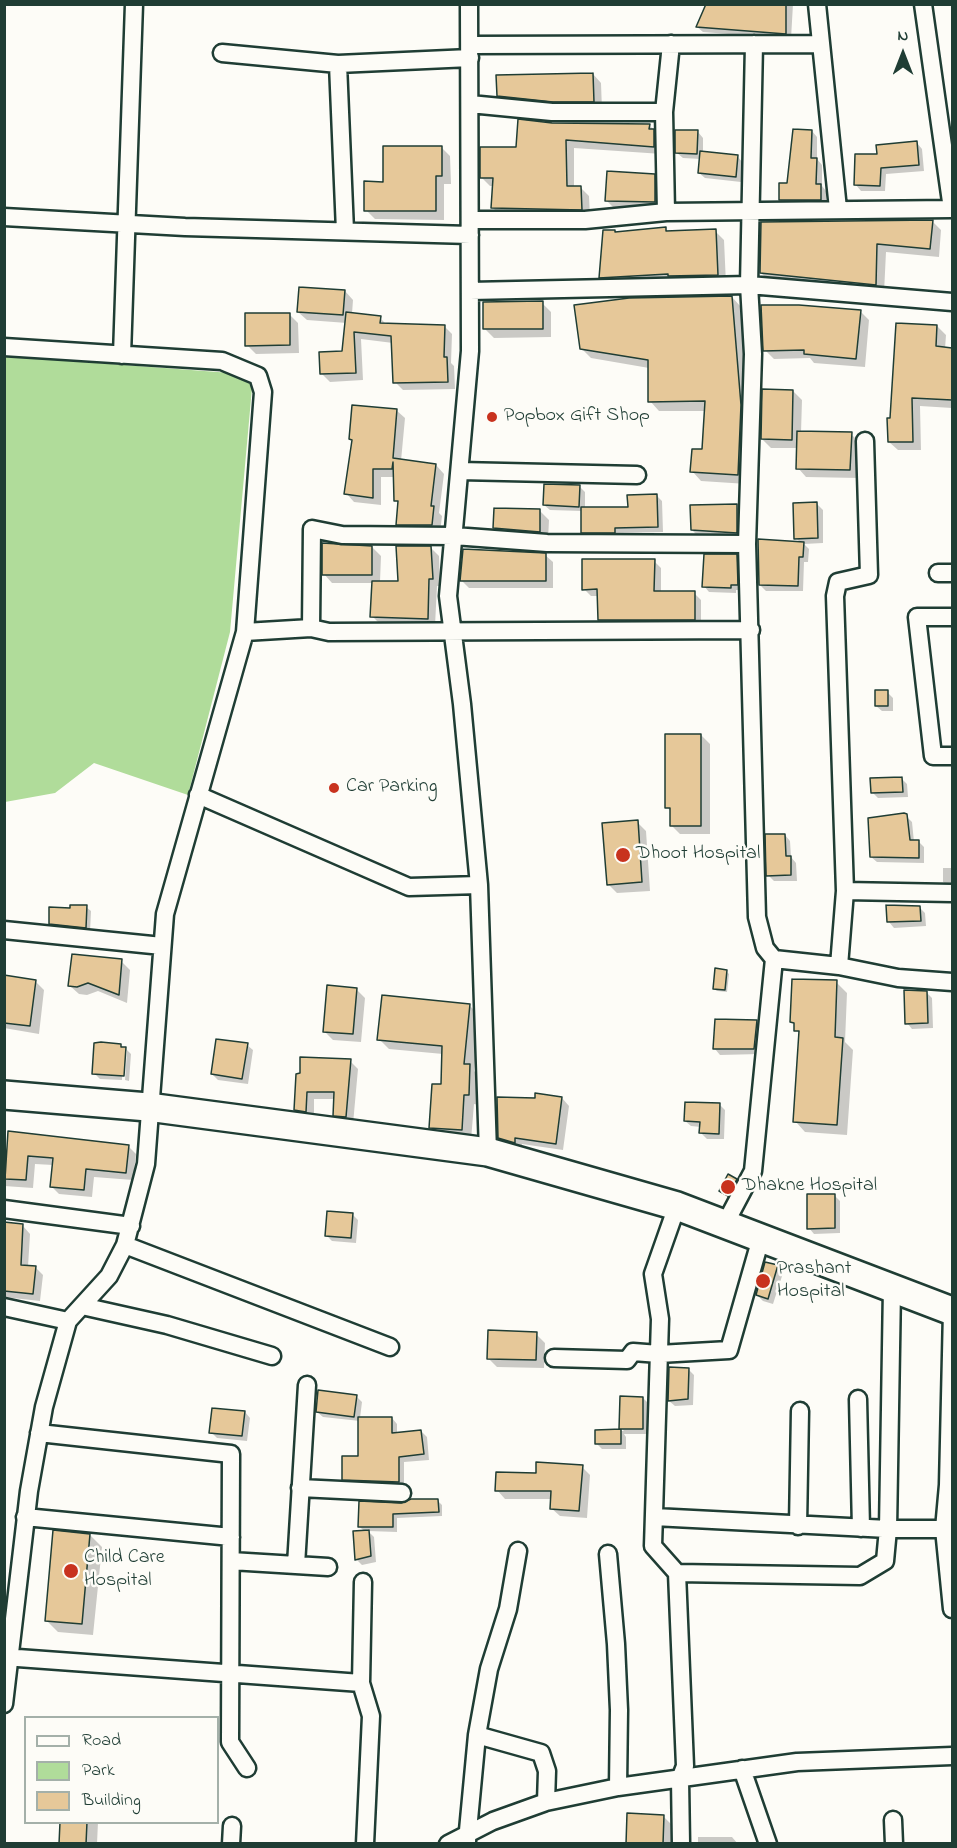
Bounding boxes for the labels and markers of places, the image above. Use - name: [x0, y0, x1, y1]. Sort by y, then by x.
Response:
- place label: Popbox Gift Shop: [504, 405, 650, 429]
- marker: Popbox Gift Shop: [485, 410, 499, 424]
- place label: Car Parking: [346, 776, 438, 800]
- marker: Car Parking: [327, 781, 341, 795]
- place label: Dhoot Hospital: [636, 843, 760, 867]
- marker: Dhoot Hospital: [614, 846, 632, 864]
- place label: Dhakne Hospital: [742, 1175, 877, 1199]
- marker: Dhakne Hospital: [719, 1178, 737, 1196]
- place label: Prashant Hospital: [777, 1258, 851, 1305]
- marker: Prashant Hospital: [754, 1272, 772, 1290]
- place label: Child Care Hospital: [84, 1547, 165, 1594]
- marker: Child Care Hospital: [62, 1562, 80, 1580]

